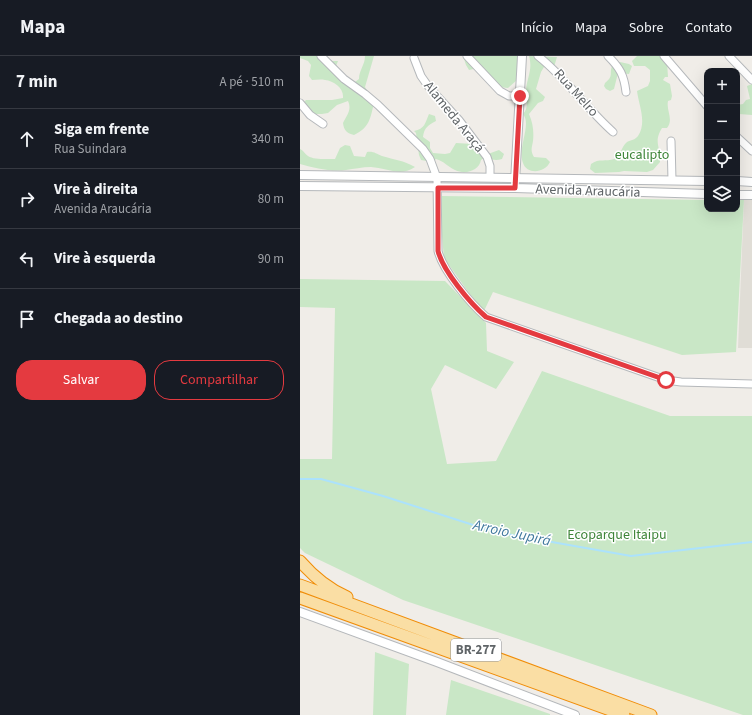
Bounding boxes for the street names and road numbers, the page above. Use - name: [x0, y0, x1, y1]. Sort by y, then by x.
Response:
- street label: Rua Melro: [549, 65, 603, 121]
- street label: Alameda Araçá: [419, 77, 489, 157]
- street label: Avenida Araucária: [535, 179, 641, 203]
- road number: BR-277: [451, 639, 501, 661]

